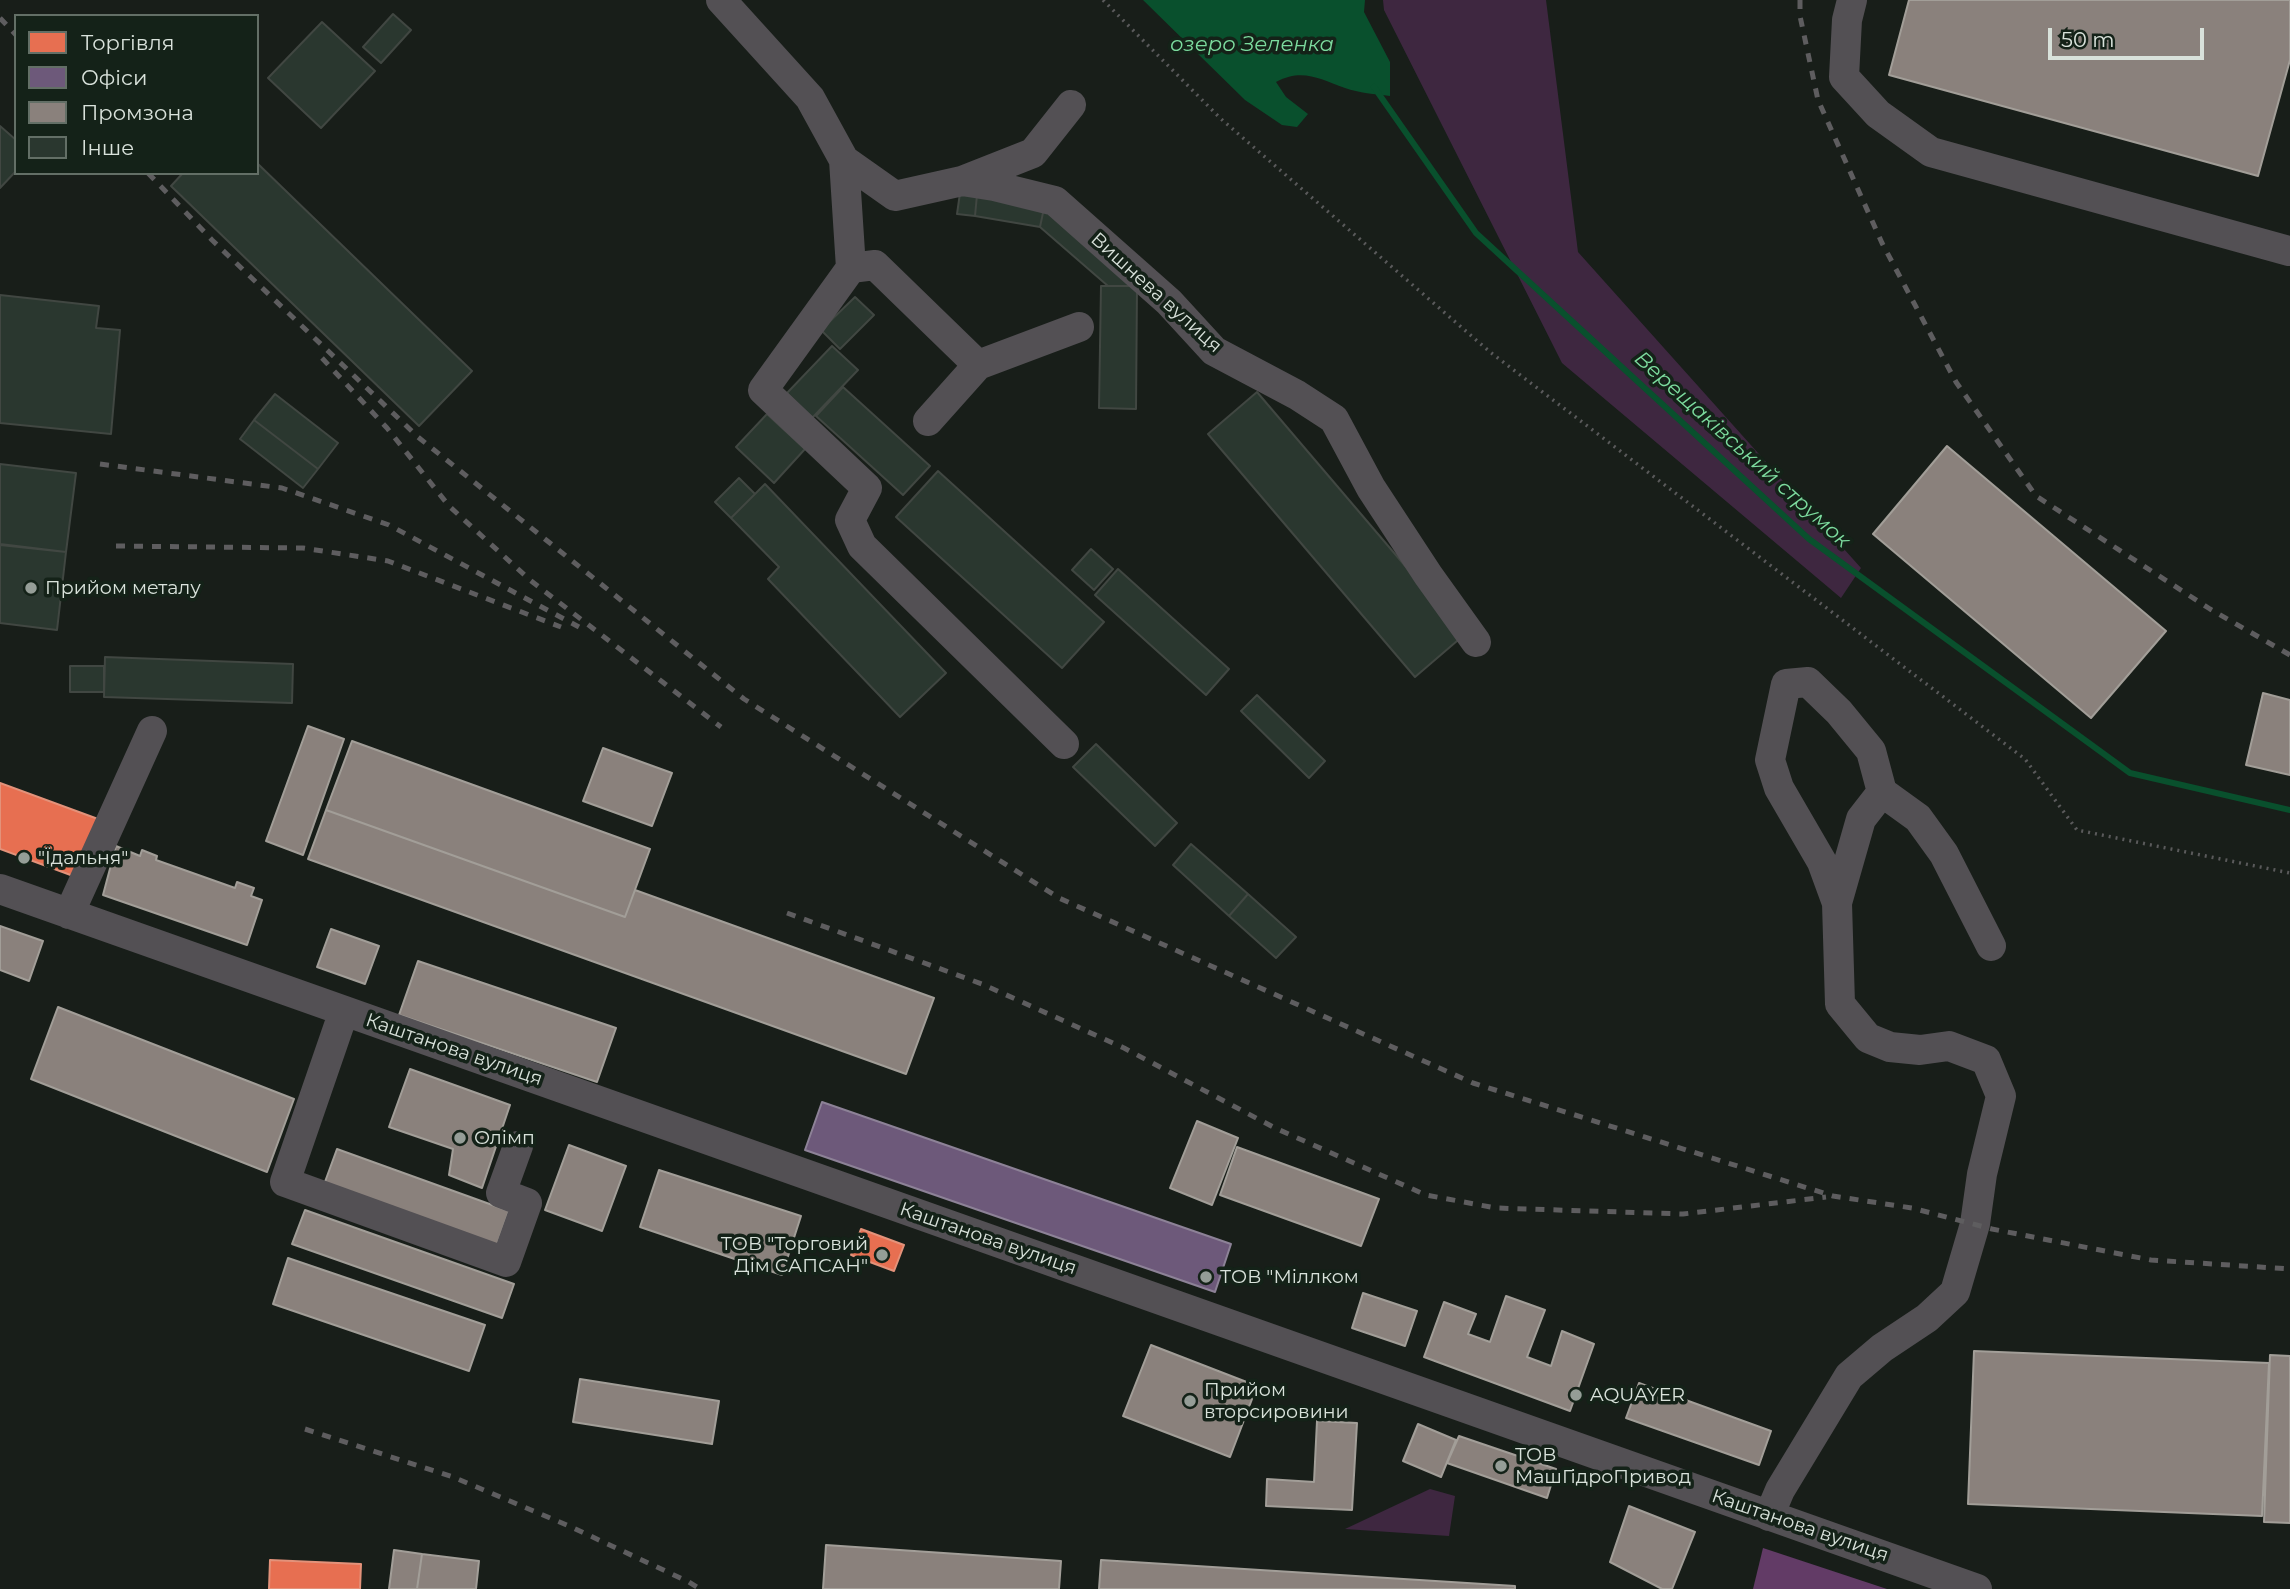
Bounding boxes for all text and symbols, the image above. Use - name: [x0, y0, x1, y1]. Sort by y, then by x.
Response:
- legend: [14, 14, 259, 175]
- scale bar: [2052, 14, 2208, 58]
- text: 50 m: [2061, 27, 2115, 52]
- text: Торгівля: [81, 30, 174, 55]
- water label: озеро Зеленка: [1170, 32, 1334, 58]
- text: Офіси: [81, 65, 147, 90]
- text: Промзона: [81, 100, 194, 125]
- text: Інше: [81, 135, 134, 160]
- street label: Вишнева вулиця: [1086, 228, 1226, 358]
- water label: Верещаківський струмок: [1629, 346, 1855, 554]
- place label: Прийом металу: [45, 577, 201, 599]
- marker: Прийом металу: [23, 580, 39, 596]
- place label: "Їдальня": [38, 847, 128, 869]
- marker: "Їдальня": [16, 850, 32, 866]
- street label: Каштанова вулиця: [363, 1009, 545, 1091]
- place label: Олімп: [474, 1127, 535, 1149]
- marker: Олімп: [452, 1130, 468, 1146]
- street label: Каштанова вулиця: [897, 1198, 1079, 1280]
- place label: ТОВ "Торговий Дім САПСАН": [721, 1233, 868, 1277]
- marker: ТОВ "Торговий Дім САПСАН": [874, 1247, 890, 1263]
- place label: ТОВ "Міллком: [1220, 1266, 1359, 1288]
- marker: ТОВ "Міллком: [1198, 1269, 1214, 1285]
- place label: Прийом вторсировини: [1204, 1379, 1349, 1423]
- place label: AQUAYER: [1590, 1384, 1685, 1406]
- marker: AQUAYER: [1568, 1387, 1584, 1403]
- marker: Прийом вторсировини: [1182, 1393, 1198, 1409]
- place label: ТОВ МашГідроПривод: [1515, 1444, 1691, 1488]
- marker: ТОВ МашГідроПривод: [1493, 1458, 1509, 1474]
- street label: Каштанова вулиця: [1709, 1485, 1891, 1567]

